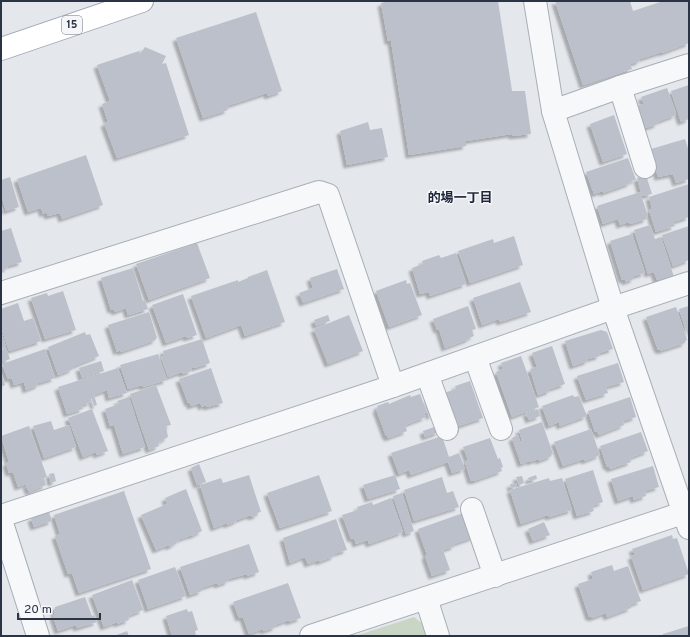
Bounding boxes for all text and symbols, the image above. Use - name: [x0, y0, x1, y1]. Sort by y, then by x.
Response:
- road number: 15: [62, 16, 82, 34]
- district label: 的場一丁目: [427, 190, 493, 207]
- scale bar: [18, 595, 100, 621]
- text: 20 m: [24, 602, 52, 618]

